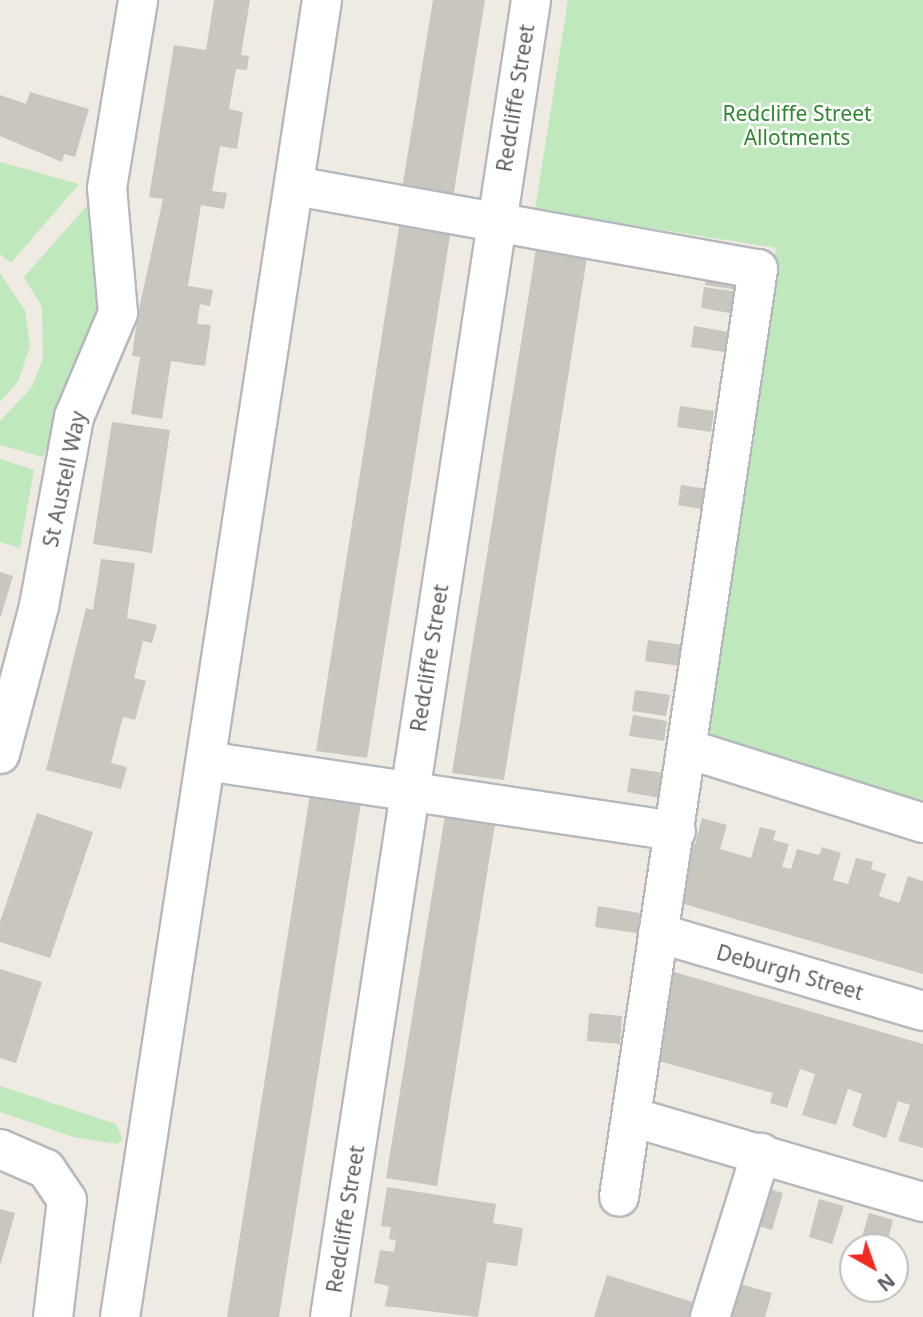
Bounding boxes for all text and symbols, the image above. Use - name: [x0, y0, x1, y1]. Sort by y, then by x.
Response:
- street label: Redcliffe Street: [491, 22, 539, 174]
- park label: Redcliffe Street Allotments: [722, 100, 872, 150]
- street label: St Austell Way: [37, 409, 91, 549]
- street label: Redcliffe Street: [405, 582, 453, 734]
- street label: Deburgh Street: [714, 939, 866, 1005]
- street label: Redcliffe Street: [321, 1143, 369, 1295]
- north arrow: [839, 1233, 909, 1303]
- text: N: [872, 1268, 900, 1297]

